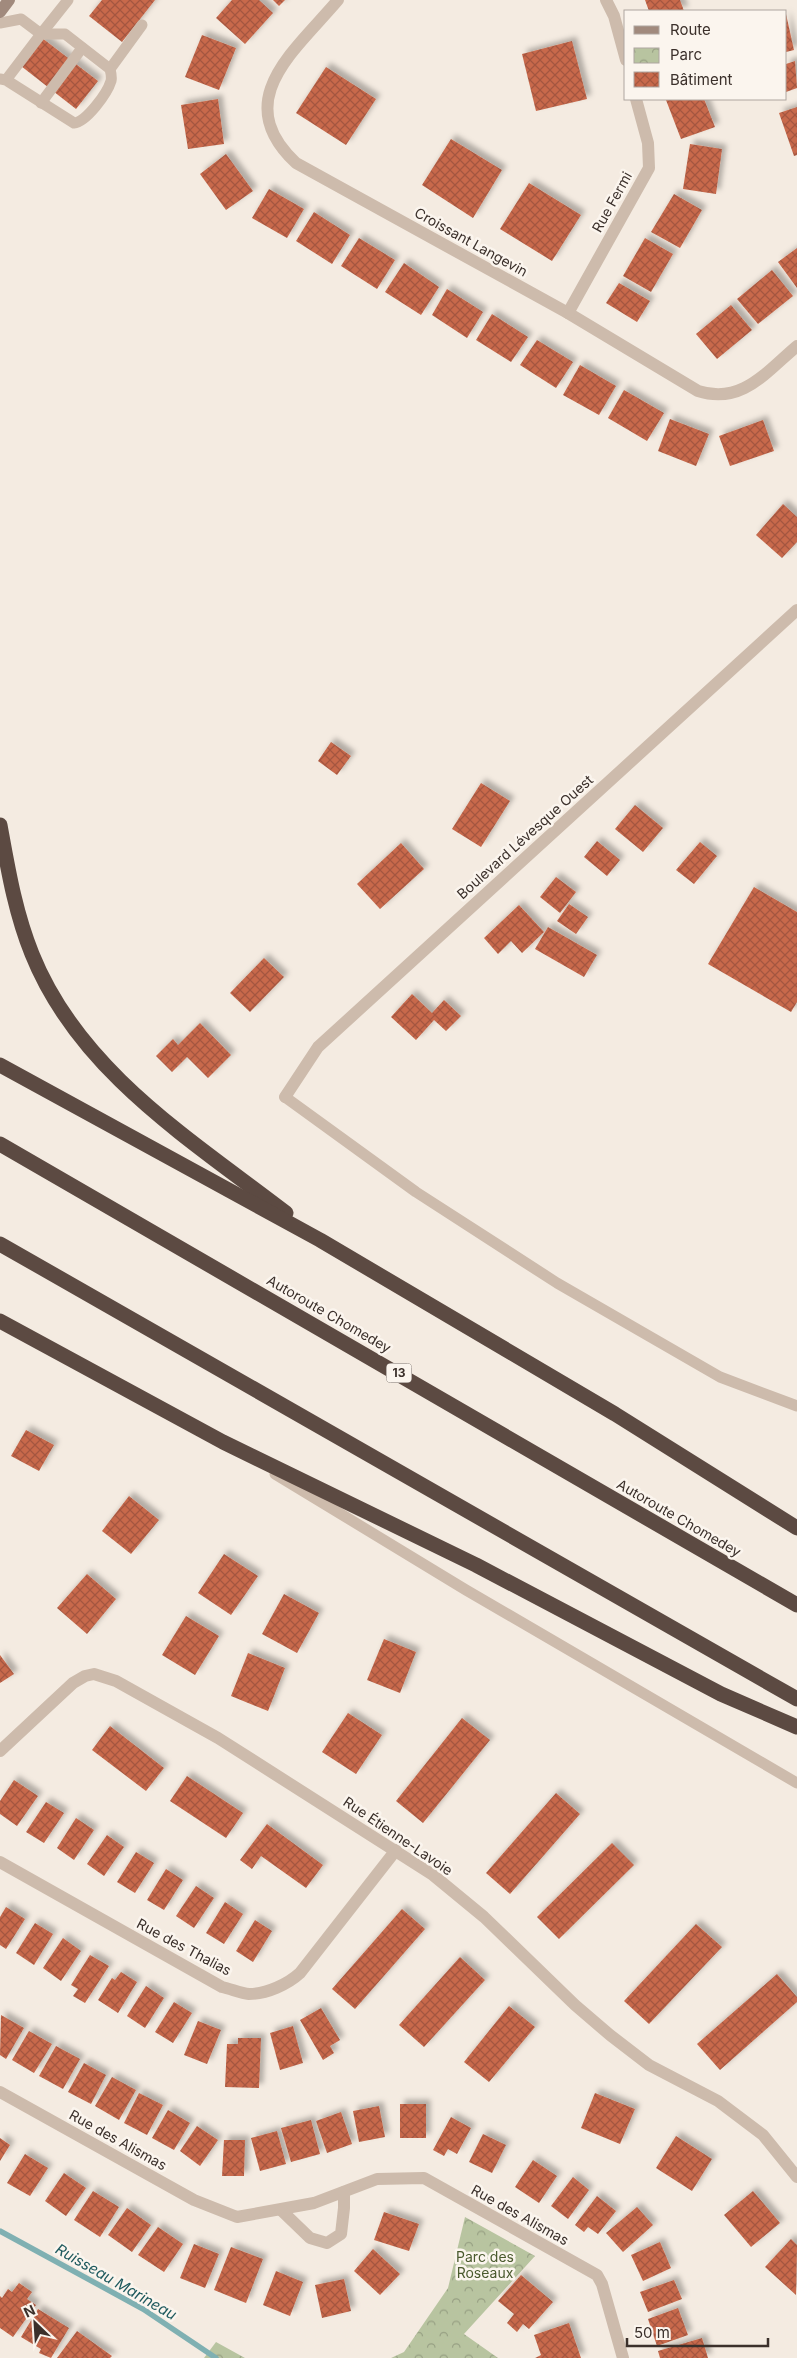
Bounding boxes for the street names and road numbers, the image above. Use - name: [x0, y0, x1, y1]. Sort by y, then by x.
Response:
- street label: Rue Fermi: [588, 169, 635, 235]
- street label: Croissant Langevin: [412, 203, 531, 280]
- street label: Boulevard Lévesque Ouest: [453, 771, 597, 902]
- street label: Autoroute Chomedey: [264, 1271, 395, 1356]
- road number: 13: [386, 1364, 412, 1382]
- street label: Autoroute Chomedey: [614, 1475, 745, 1560]
- street label: Rue Étienne-Lavoie: [340, 1793, 456, 1878]
- street label: Rue des Thalias: [134, 1914, 234, 1979]
- street label: Rue des Alismas: [67, 2106, 170, 2173]
- street label: Rue des Alismas: [469, 2181, 572, 2248]

